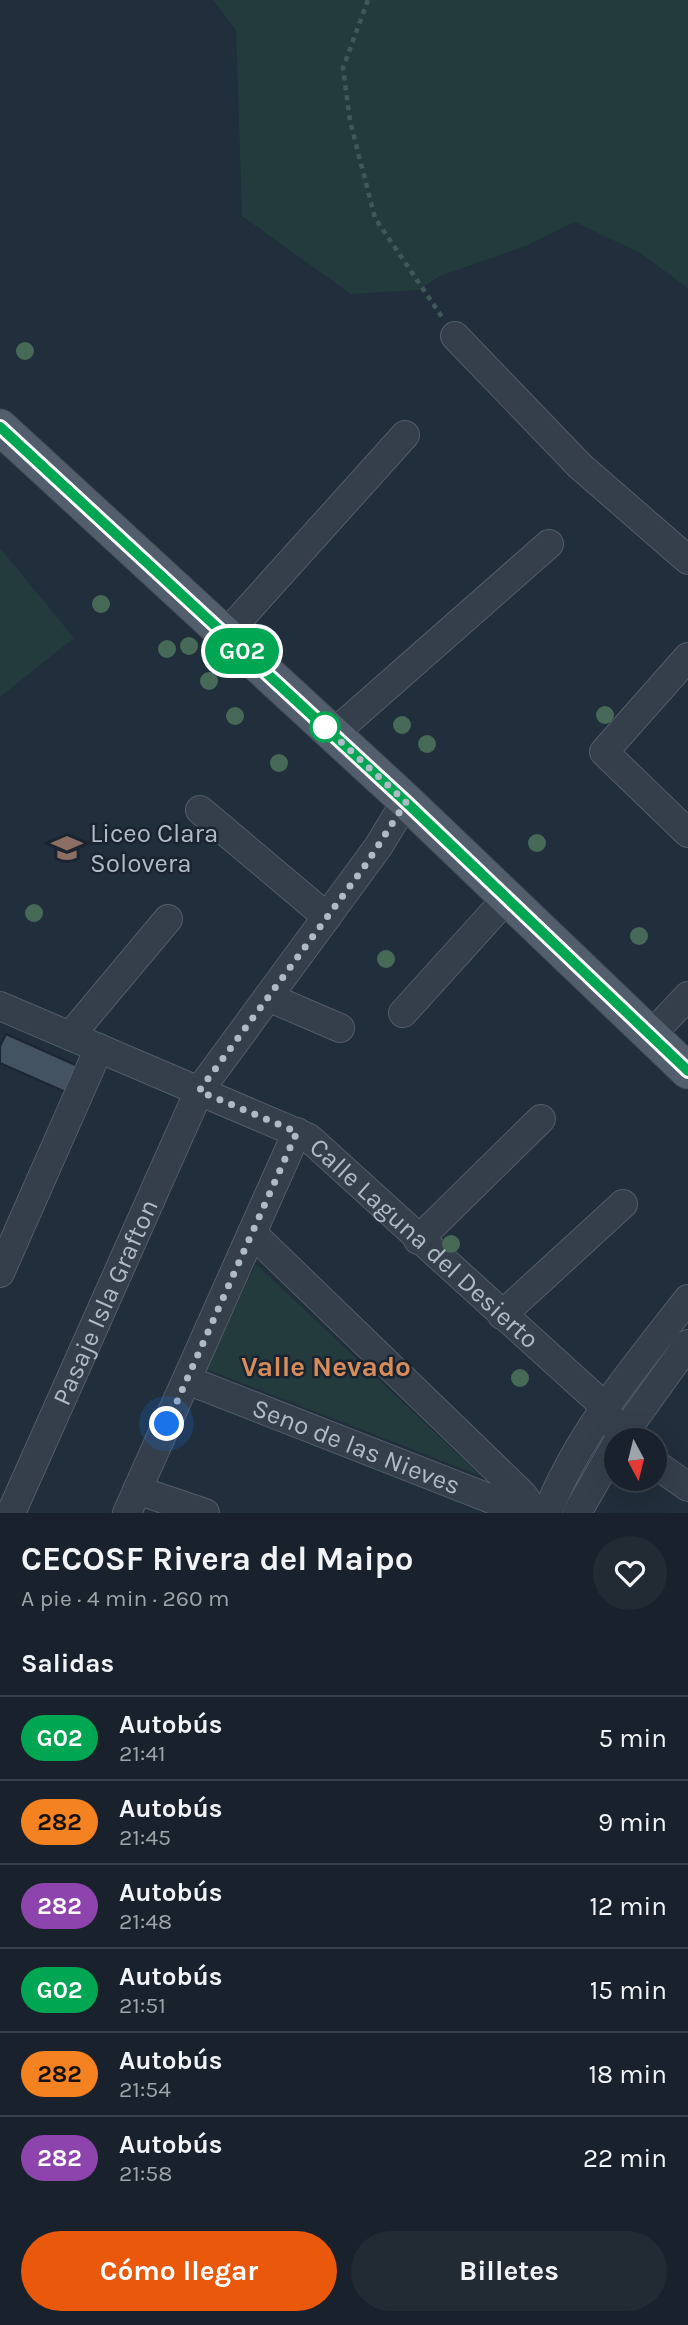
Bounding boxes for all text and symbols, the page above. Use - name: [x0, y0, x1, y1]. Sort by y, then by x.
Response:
- line badge: G02: [202, 628, 282, 674]
- text: G02: [219, 637, 265, 665]
- unlabelled marker: [310, 712, 340, 742]
- place label: Liceo Clara Solovera: [90, 818, 218, 879]
- school or university icon: Liceo Clara Solovera: [50, 831, 84, 865]
- street label: Calle Laguna del Desierto: [303, 1131, 545, 1355]
- street label: Pasaje Isla Grafton: [46, 1194, 165, 1410]
- district label: Valle Nevado: [241, 1350, 411, 1383]
- street label: Seno de las Nieves: [248, 1392, 465, 1501]
- your location: [149, 1406, 184, 1441]
- north arrow: [604, 1428, 667, 1491]
- map controls: [604, 1428, 667, 1491]
- button: heart: [593, 1536, 667, 1610]
- text: CECOSF Rivera del Maipo: [21, 1540, 413, 1578]
- text: A pie · 4 min · 260 m: [21, 1585, 230, 1612]
- text: Salidas: [21, 1648, 114, 1679]
- text: Autobús: [119, 1709, 223, 1740]
- text: 5 min: [598, 1723, 667, 1754]
- text: G02: [37, 1724, 82, 1752]
- text: 21:41: [119, 1740, 166, 1767]
- text: Autobús: [119, 1793, 223, 1824]
- text: 9 min: [598, 1807, 667, 1838]
- text: 282: [37, 1808, 82, 1836]
- text: 21:45: [119, 1824, 171, 1851]
- text: Autobús: [119, 1877, 223, 1908]
- text: 12 min: [589, 1891, 667, 1922]
- text: 282: [37, 1892, 82, 1920]
- text: 21:48: [119, 1908, 172, 1935]
- text: Autobús: [119, 1961, 223, 1992]
- text: 15 min: [590, 1975, 667, 2006]
- text: G02: [37, 1976, 82, 2004]
- text: 21:51: [119, 1992, 166, 2019]
- text: Autobús: [119, 2045, 223, 2076]
- text: 18 min: [588, 2059, 667, 2090]
- text: 282: [37, 2060, 82, 2088]
- text: 21:54: [119, 2076, 171, 2103]
- text: Autobús: [119, 2129, 223, 2160]
- text: 22 min: [583, 2143, 667, 2174]
- text: 282: [37, 2144, 82, 2172]
- text: 21:58: [119, 2160, 172, 2187]
- button: Cómo llegar: [21, 2231, 337, 2311]
- button: Billetes: [351, 2231, 667, 2311]

